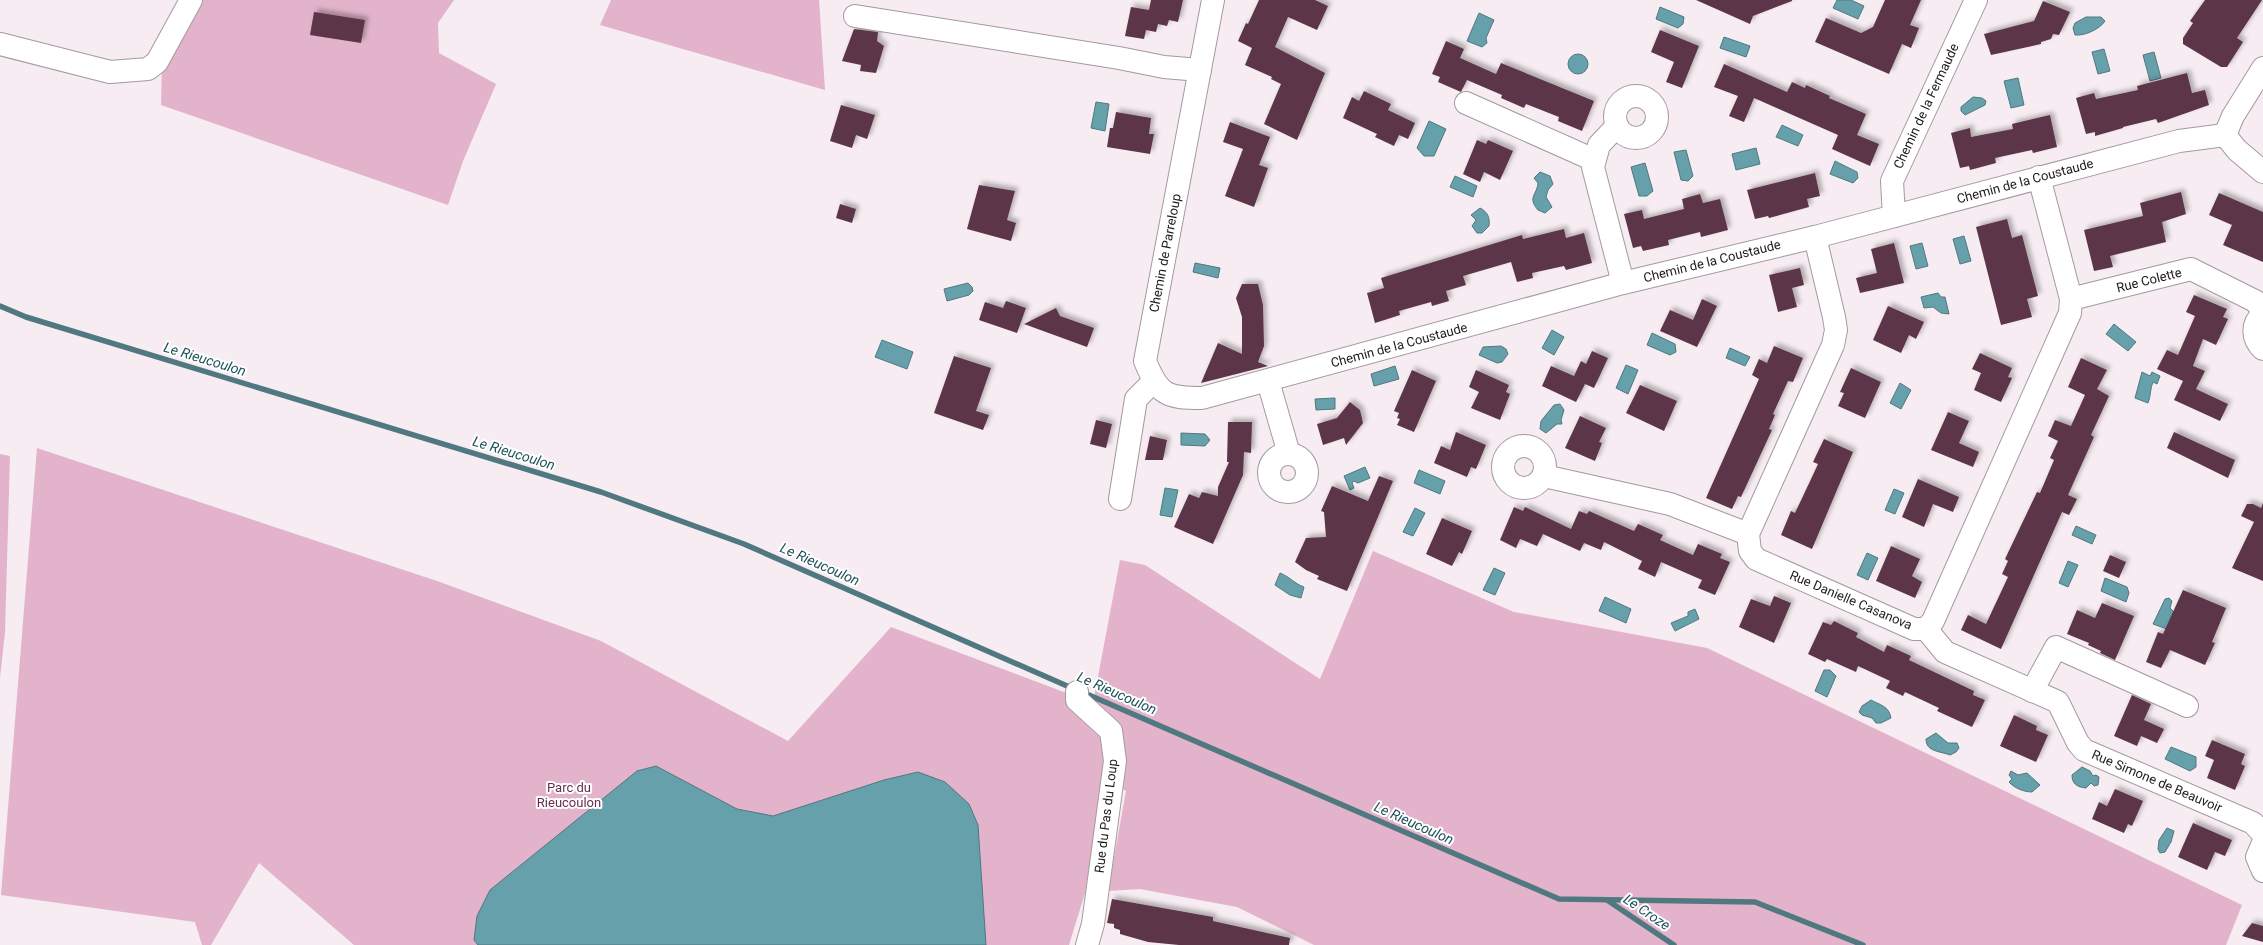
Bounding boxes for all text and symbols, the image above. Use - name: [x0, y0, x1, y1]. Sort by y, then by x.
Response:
- street label: Chemin de la Fermaude: [1890, 41, 1962, 171]
- street label: Chemin de la Coustaude: [1955, 156, 2095, 206]
- street label: Chemin de Parreloup: [1146, 192, 1184, 314]
- street label: Chemin de la Coustaude: [1642, 237, 1782, 285]
- street label: Rue Colette: [2115, 265, 2183, 295]
- street label: Chemin de la Coustaude: [1329, 320, 1469, 370]
- water label: Le Rieucoulon: [162, 339, 248, 379]
- water label: Le Rieucoulon: [471, 433, 557, 473]
- water label: Le Rieucoulon: [778, 539, 862, 589]
- street label: Rue Danielle Casanova: [1787, 567, 1915, 633]
- water label: Le Rieucoulon: [1075, 668, 1159, 718]
- street label: Rue Simone de Beauvoir: [2090, 747, 2225, 816]
- street label: Rue du Pas du Loup: [1092, 758, 1120, 874]
- park label: Parc du Rieucoulon: [537, 780, 601, 810]
- water label: Le Rieucoulon: [1372, 798, 1456, 848]
- water label: Le Croze: [1621, 891, 1673, 933]

